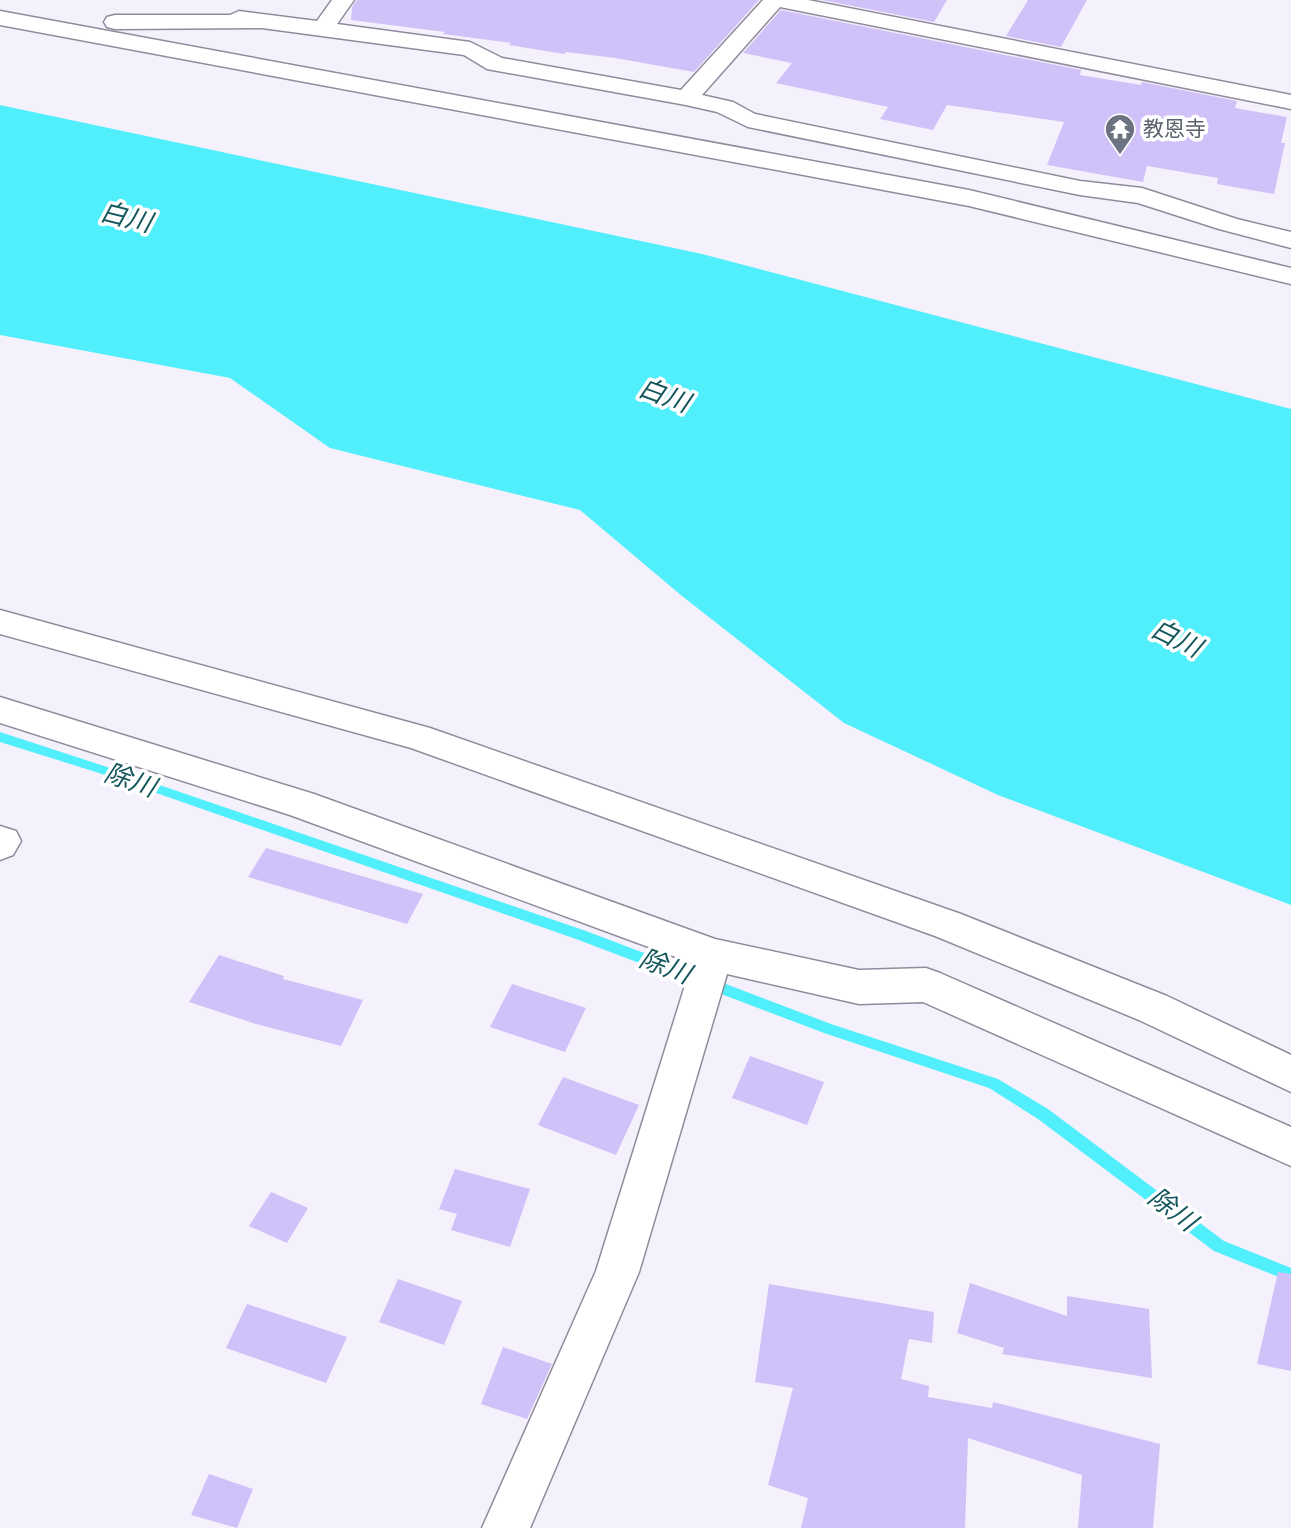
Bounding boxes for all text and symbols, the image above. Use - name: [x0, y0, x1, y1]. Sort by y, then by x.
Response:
- temple icon: 教恩寺: [1103, 112, 1137, 156]
- place label: 教恩寺: [1143, 118, 1206, 140]
- water label: 白川: [98, 198, 158, 238]
- water label: 白川: [635, 374, 696, 418]
- water label: 白川: [1147, 615, 1208, 663]
- water label: 除川: [101, 759, 162, 803]
- water label: 除川: [636, 945, 697, 990]
- water label: 除川: [1143, 1183, 1204, 1238]

